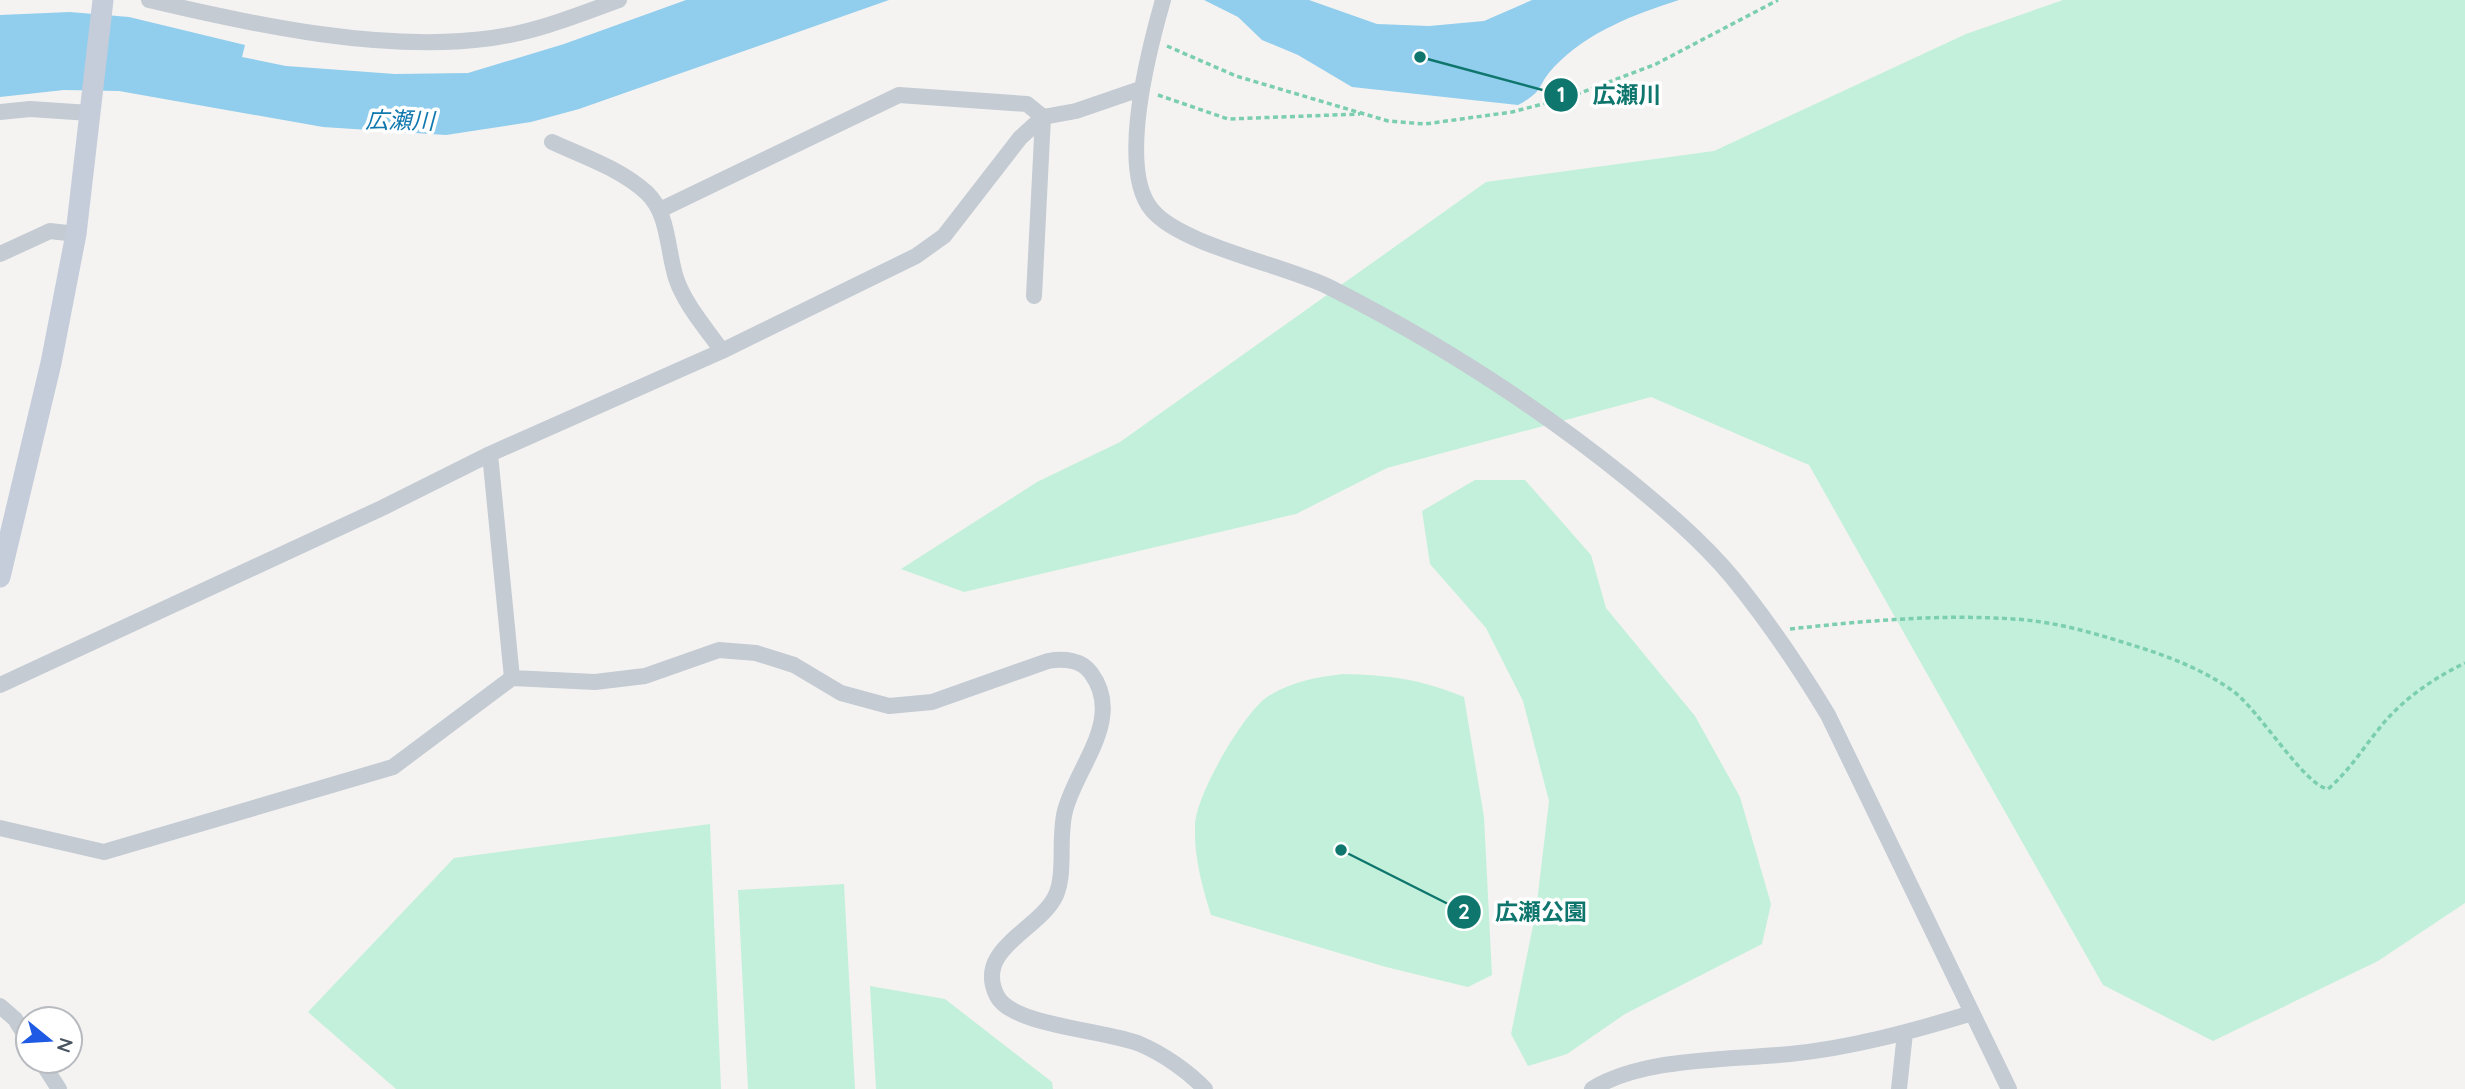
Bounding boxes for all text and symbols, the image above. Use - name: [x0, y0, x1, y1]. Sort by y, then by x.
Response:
- callout: 広瀬川: [1544, 73, 1676, 117]
- text: 広瀬川: [1593, 80, 1662, 109]
- text: 1: [1557, 81, 1565, 107]
- water label: 広瀬川: [365, 105, 438, 135]
- callout: 広瀬公園: [1446, 890, 1601, 934]
- text: 広瀬公園: [1495, 897, 1587, 926]
- text: 2: [1458, 898, 1470, 924]
- north arrow: [14, 1005, 84, 1075]
- text: N: [52, 1035, 79, 1056]

